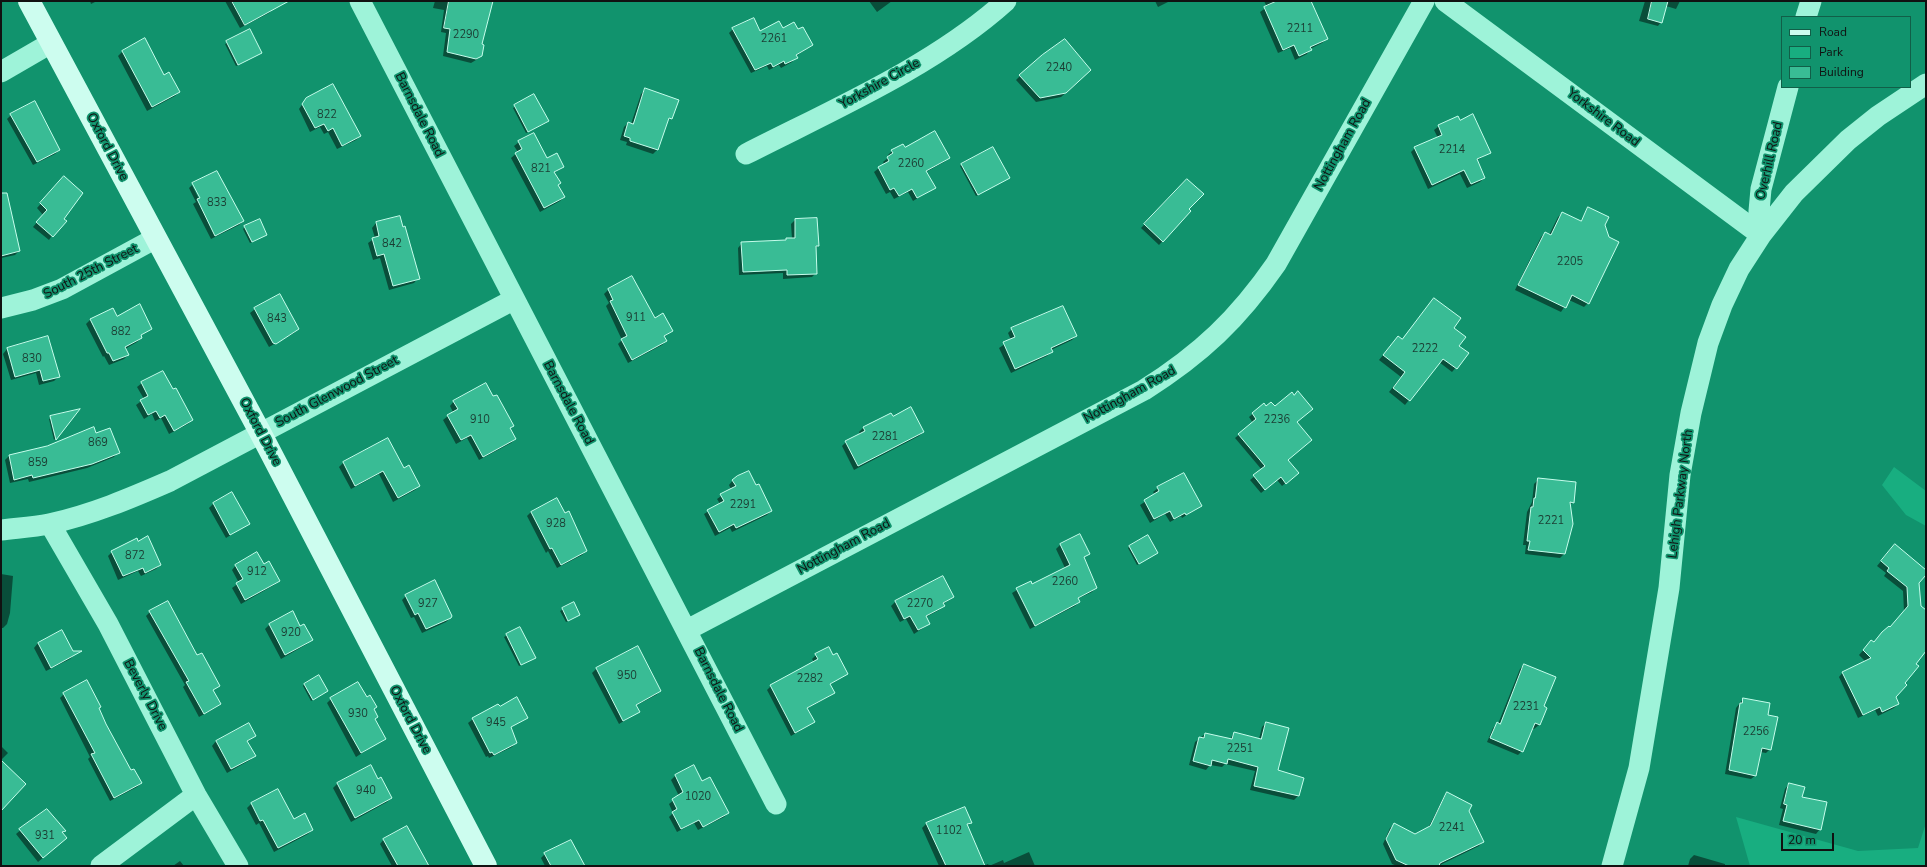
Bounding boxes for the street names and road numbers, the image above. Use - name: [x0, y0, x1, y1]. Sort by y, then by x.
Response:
- street label: Yorkshire Circle: [837, 55, 923, 113]
- street label: Barnsdale Road: [391, 70, 447, 160]
- street label: Yorkshire Road: [1564, 86, 1642, 150]
- street label: Nottingham Road: [1311, 96, 1375, 194]
- street label: Oxford Drive: [83, 110, 131, 184]
- street label: Overhill Road: [1753, 120, 1787, 202]
- street label: South 25th Street: [41, 241, 141, 303]
- street label: South Glenwood Street: [273, 353, 401, 431]
- street label: Barnsdale Road: [539, 358, 597, 448]
- street label: Nottingham Road: [1081, 363, 1179, 427]
- street label: Oxford Drive: [236, 395, 284, 469]
- street label: Lehigh Parkway North: [1665, 429, 1697, 559]
- street label: Nottingham Road: [795, 516, 893, 578]
- street label: Barnsdale Road: [690, 645, 746, 735]
- street label: Beverly Drive: [120, 657, 170, 733]
- street label: Oxford Drive: [386, 683, 434, 757]

